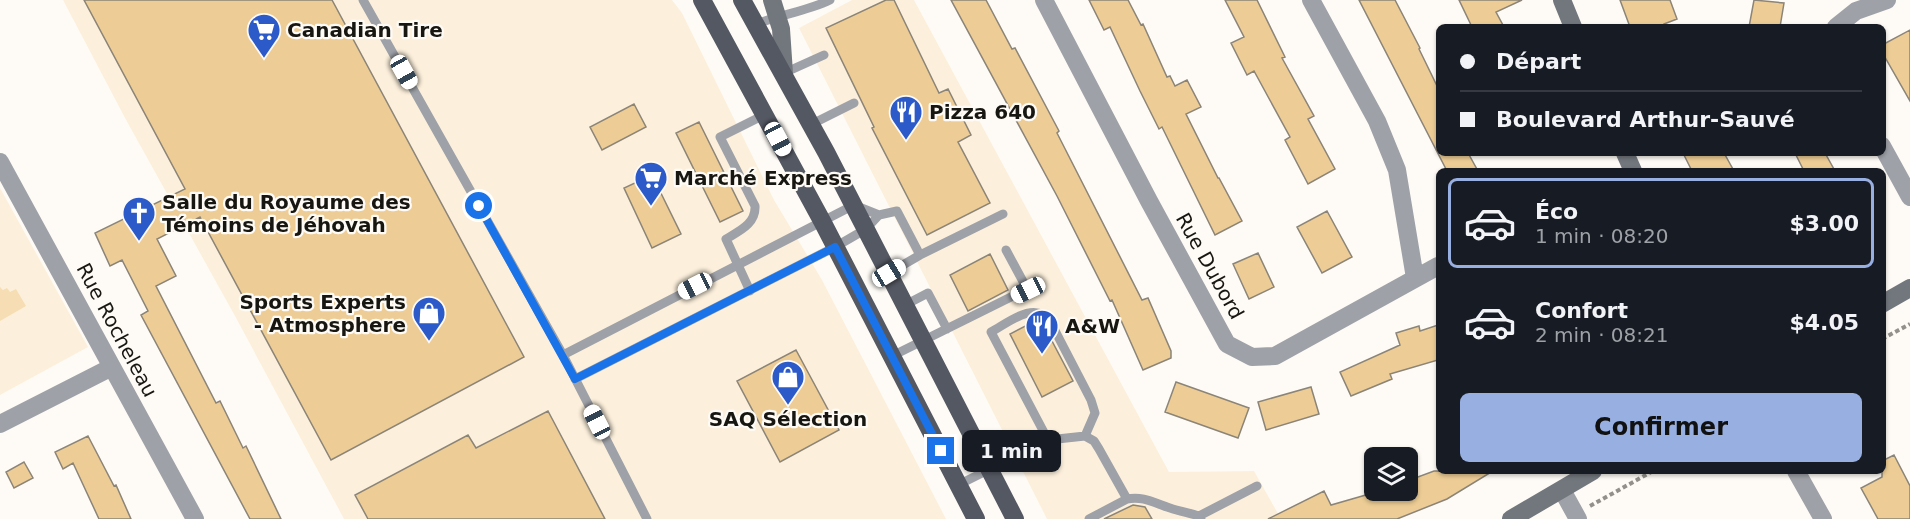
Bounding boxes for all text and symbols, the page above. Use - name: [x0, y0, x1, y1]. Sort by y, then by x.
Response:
- supermarket icon: Canadian Tire: [246, 12, 282, 59]
- place label: Canadian Tire: [287, 18, 443, 42]
- text: Départ: [1496, 49, 1581, 74]
- car: [387, 52, 421, 92]
- restaurant icon: Pizza 640: [888, 94, 924, 141]
- place label: Pizza 640: [929, 100, 1036, 124]
- text: Boulevard Arthur-Sauvé: [1496, 107, 1795, 132]
- car: [762, 119, 794, 159]
- supermarket icon: Marché Express: [633, 160, 669, 207]
- place label: Marché Express: [674, 166, 852, 190]
- place label: Salle du Royaume des Témoins de Jéhovah: [162, 190, 411, 237]
- route start: [465, 192, 492, 219]
- church icon: Salle du Royaume des Témoins de Jéhovah: [121, 195, 157, 242]
- icon: car: [1463, 196, 1517, 250]
- text: Éco: [1535, 199, 1578, 224]
- street label: Rue Dubord: [1171, 209, 1249, 323]
- text: $3.00: [1789, 211, 1859, 236]
- text: 1 min · 08:20: [1535, 224, 1669, 248]
- car: [869, 256, 909, 290]
- street label: Rue Rocheleau: [72, 259, 162, 401]
- car: [675, 270, 715, 302]
- car: [1008, 274, 1048, 306]
- place label: Sports Experts - Atmosphere: [239, 290, 406, 337]
- shop icon: Sports Experts - Atmosphere: [411, 295, 447, 342]
- icon: car: [1463, 295, 1517, 349]
- text: Confort: [1535, 298, 1628, 323]
- restaurant icon: A&W: [1024, 308, 1060, 355]
- text: $4.05: [1789, 310, 1859, 335]
- place label: A&W: [1065, 314, 1120, 338]
- text: 2 min · 08:21: [1535, 323, 1669, 347]
- shop icon: SAQ Sélection: [770, 359, 806, 406]
- button: Confirmer: [1460, 393, 1862, 462]
- car: [581, 402, 613, 442]
- place label: SAQ Sélection: [709, 407, 867, 431]
- callout: 1 min: [962, 430, 1061, 472]
- route end: [927, 437, 954, 464]
- text: 1 min: [980, 439, 1043, 463]
- map controls: [1364, 447, 1418, 501]
- button: layers: [1364, 447, 1418, 501]

